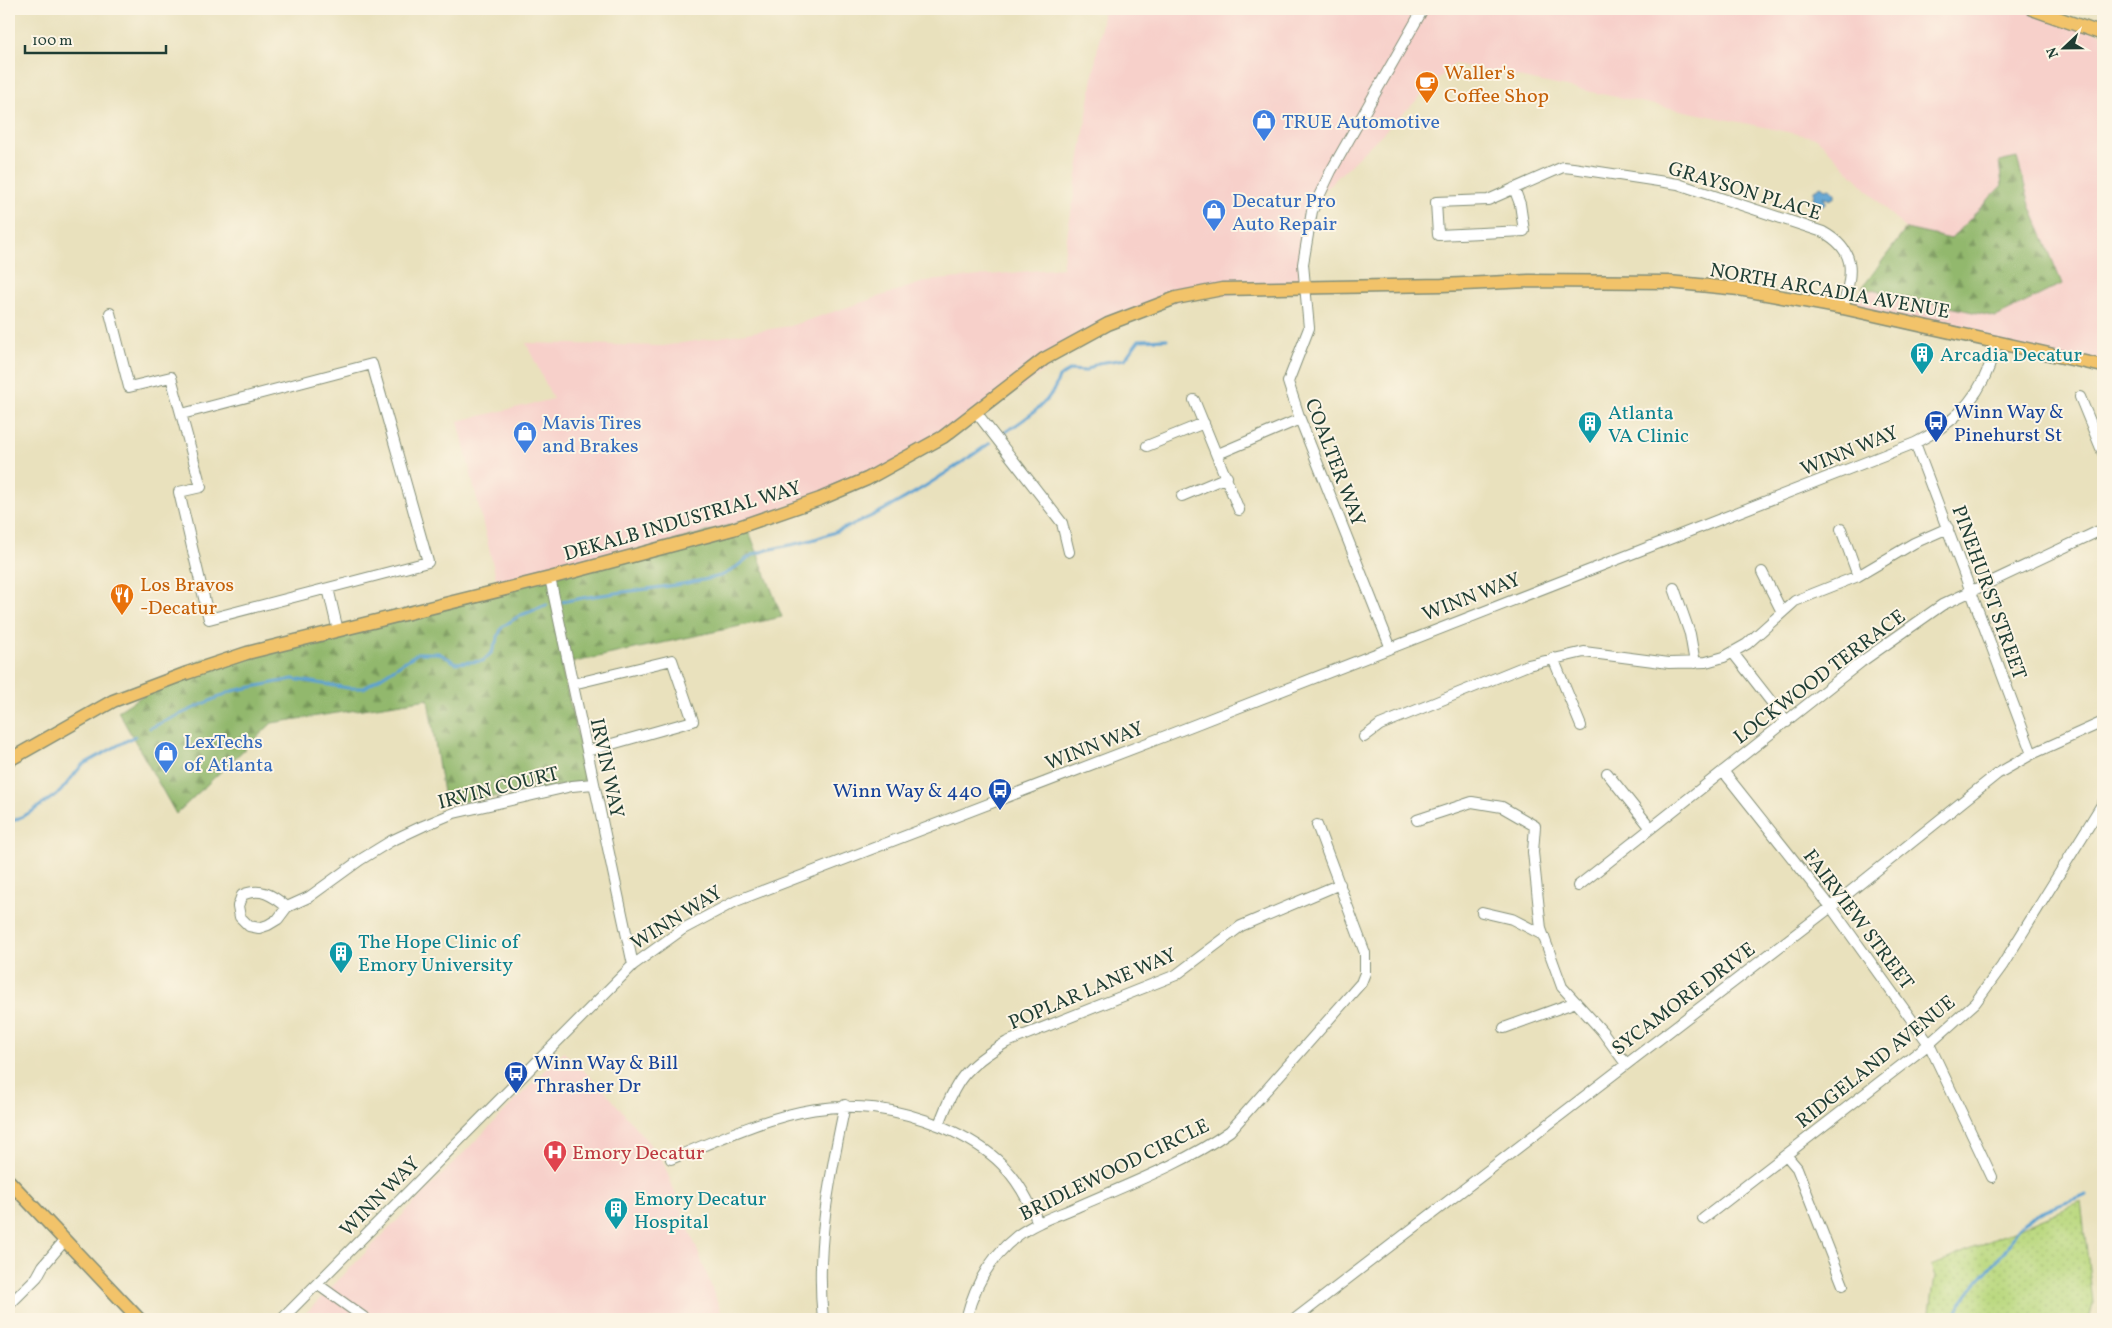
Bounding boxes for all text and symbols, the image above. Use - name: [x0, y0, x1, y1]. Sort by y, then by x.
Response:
- scale bar: [25, 22, 166, 54]
- north arrow: [2040, 22, 2090, 72]
- text: 100 m: [32, 31, 72, 52]
- text: N: [2043, 44, 2064, 61]
- place label: Waller's Coffee Shop: [1444, 60, 1549, 111]
- cafe icon: Waller's Coffee Shop: [1414, 70, 1440, 104]
- shop icon: TRUE Automotive: [1251, 108, 1277, 142]
- place label: TRUE Automotive: [1282, 109, 1440, 137]
- street label: GRAYSON PLACE: [1664, 155, 1825, 229]
- place label: Decatur Pro Auto Repair: [1232, 188, 1337, 239]
- shop icon: Decatur Pro Auto Repair: [1201, 198, 1227, 232]
- street label: NORTH ARCADIA AVENUE: [1707, 257, 1952, 327]
- building icon: Arcadia Decatur: [1909, 341, 1935, 375]
- place label: Arcadia Decatur: [1940, 342, 2082, 370]
- street label: COALTER WAY: [1297, 395, 1371, 531]
- place label: Winn Way & Pinehurst St: [1954, 399, 2064, 450]
- place label: Atlanta VA Clinic: [1608, 400, 1689, 451]
- bus stop icon: Winn Way & Pinehurst St: [1923, 409, 1949, 443]
- place label: Mavis Tires and Brakes: [542, 410, 642, 461]
- building icon: Atlanta VA Clinic: [1577, 410, 1603, 444]
- street label: WINN WAY: [1797, 419, 1903, 484]
- shop icon: Mavis Tires and Brakes: [512, 420, 538, 454]
- street label: DEKALB INDUSTRIAL WAY: [560, 474, 805, 569]
- street label: PINEHURST STREET: [1944, 502, 2033, 684]
- street label: WINN WAY: [1418, 566, 1525, 629]
- place label: Los Bravos -Decatur: [140, 572, 234, 623]
- restaurant icon: Los Bravos -Decatur: [109, 582, 135, 616]
- street label: LOCKWOOD TERRACE: [1728, 604, 1912, 752]
- street label: WINN WAY: [1041, 715, 1148, 778]
- street label: IRVIN WAY: [582, 716, 630, 821]
- place label: LexTechs of Atlanta: [184, 729, 273, 780]
- shop icon: LexTechs of Atlanta: [153, 740, 179, 774]
- street label: IRVIN COURT: [435, 760, 562, 817]
- bus stop icon: Winn Way & 440: [987, 777, 1013, 811]
- place label: Winn Way & 440: [833, 778, 982, 806]
- street label: FAIRVIEW STREET: [1795, 844, 1920, 997]
- street label: WINN WAY: [626, 879, 729, 958]
- place label: The Hope Clinic of Emory University: [358, 929, 521, 980]
- street label: SYCAMORE DRIVE: [1607, 936, 1762, 1063]
- building icon: The Hope Clinic of Emory University: [328, 940, 354, 974]
- street label: POPLAR LANE WAY: [1005, 942, 1181, 1038]
- street label: RIDGELAND AVENUE: [1791, 989, 1962, 1136]
- place label: Winn Way & Bill Thrasher Dr: [534, 1050, 678, 1101]
- bus stop icon: Winn Way & Bill Thrasher Dr: [503, 1060, 529, 1094]
- street label: BRIDLEWOOD CIRCLE: [1015, 1113, 1215, 1229]
- hospital icon: Emory Decatur: [542, 1139, 568, 1173]
- place label: Emory Decatur: [572, 1140, 704, 1168]
- street label: WINN WAY: [334, 1151, 427, 1244]
- place label: Emory Decatur Hospital: [634, 1186, 766, 1237]
- building icon: Emory Decatur Hospital: [603, 1196, 629, 1230]

